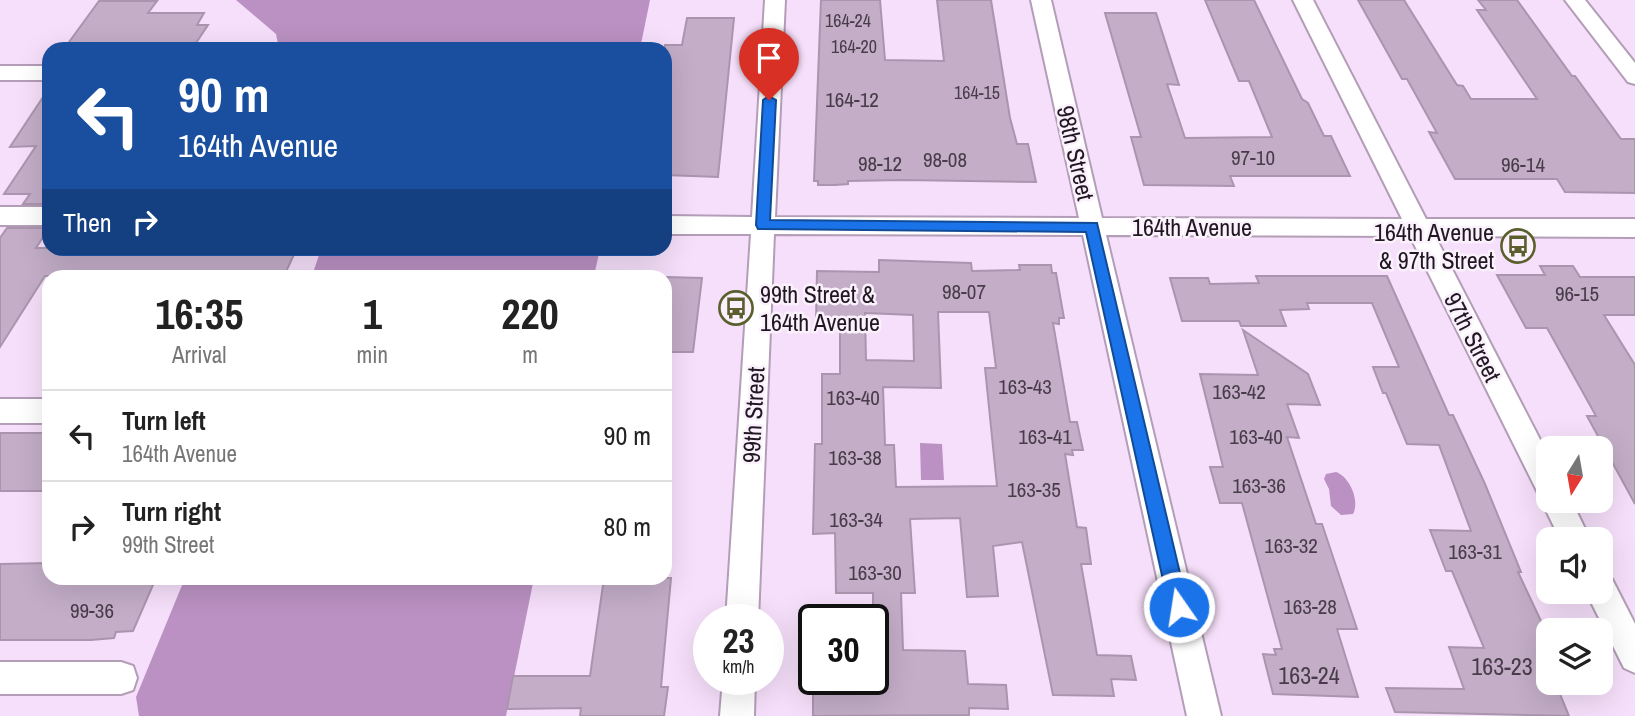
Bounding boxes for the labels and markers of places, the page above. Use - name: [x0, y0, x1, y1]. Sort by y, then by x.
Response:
- pin: [739, 28, 799, 100]
- place label: 164th Avenue & 97th Street: [1374, 216, 1495, 276]
- bus stop icon: 164th Avenue & 97th Street: [1499, 227, 1537, 265]
- place label: 99th Street & 164th Avenue: [760, 278, 880, 338]
- bus stop icon: 99th Street & 164th Avenue: [717, 289, 755, 327]

